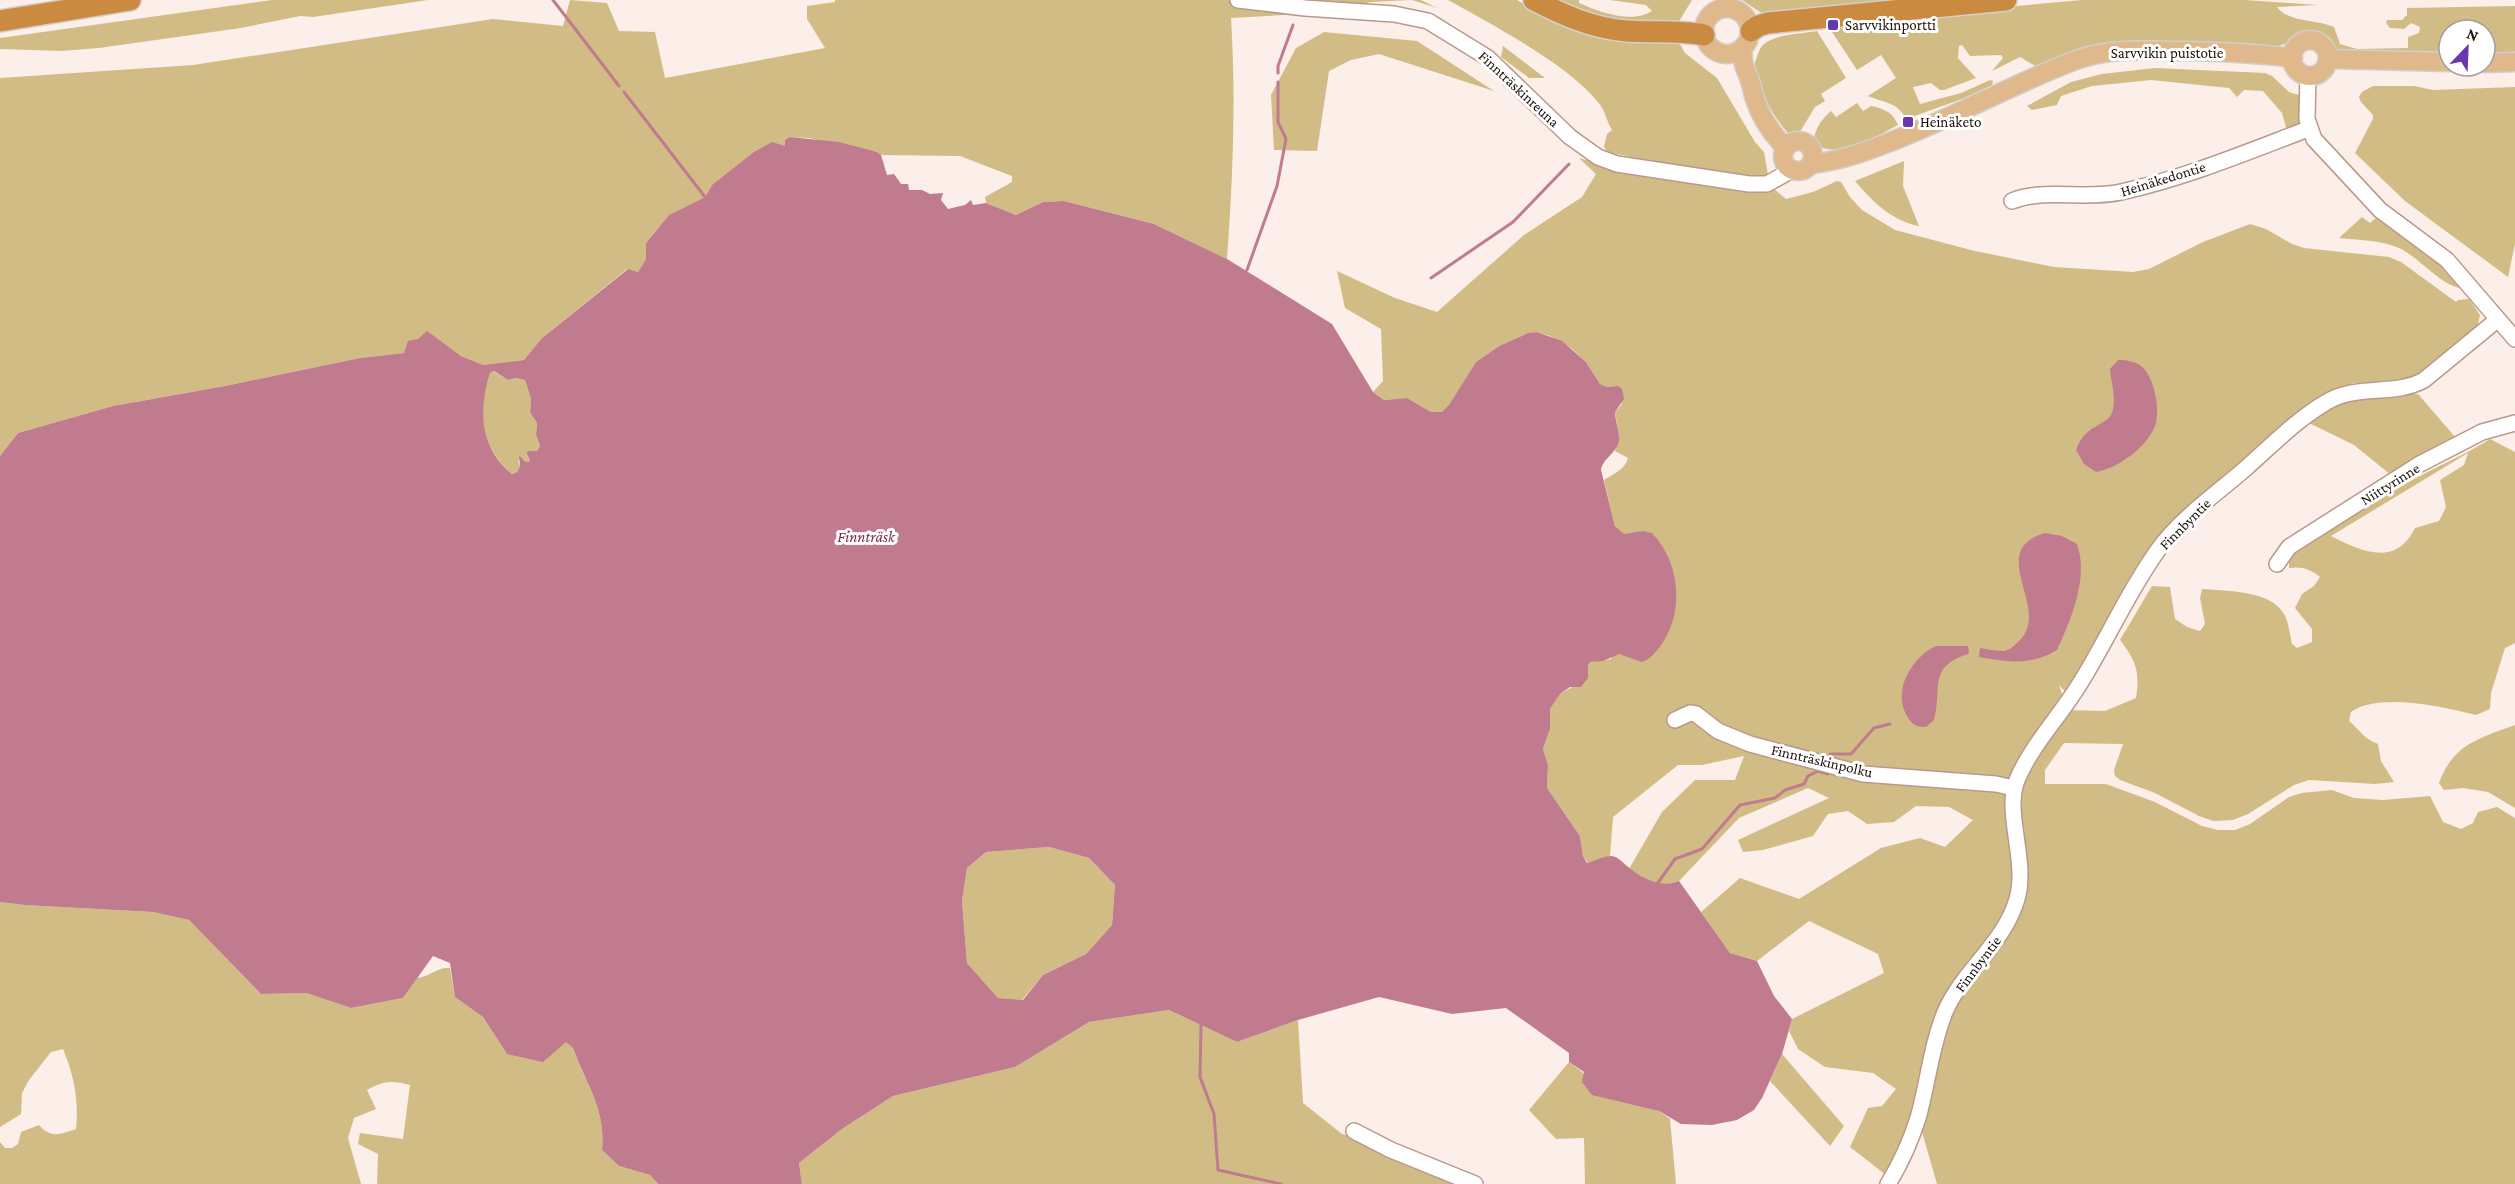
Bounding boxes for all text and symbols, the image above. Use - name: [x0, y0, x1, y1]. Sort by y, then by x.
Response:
- place label: Sarvvikinportti: [1845, 17, 1936, 34]
- marker: Sarvvikinportti: [1826, 18, 1840, 32]
- north arrow: [2437, 18, 2497, 78]
- text: N: [2464, 25, 2481, 45]
- street label: Sarvvikin puistotie: [2111, 45, 2224, 62]
- street label: Finnträskinreuna: [1476, 48, 1562, 130]
- place label: Heinäketo: [1920, 114, 1981, 130]
- marker: Heinäketo: [1901, 115, 1915, 129]
- street label: Heinäkedontie: [2119, 158, 2208, 199]
- street label: Niittyrinne: [2358, 459, 2423, 509]
- street label: Finnbyntie: [2156, 495, 2215, 554]
- water label: Finnträsk: [837, 528, 896, 545]
- street label: Finnträskinpolku: [1769, 742, 1874, 781]
- street label: Finnbyntie: [1952, 933, 2005, 996]

